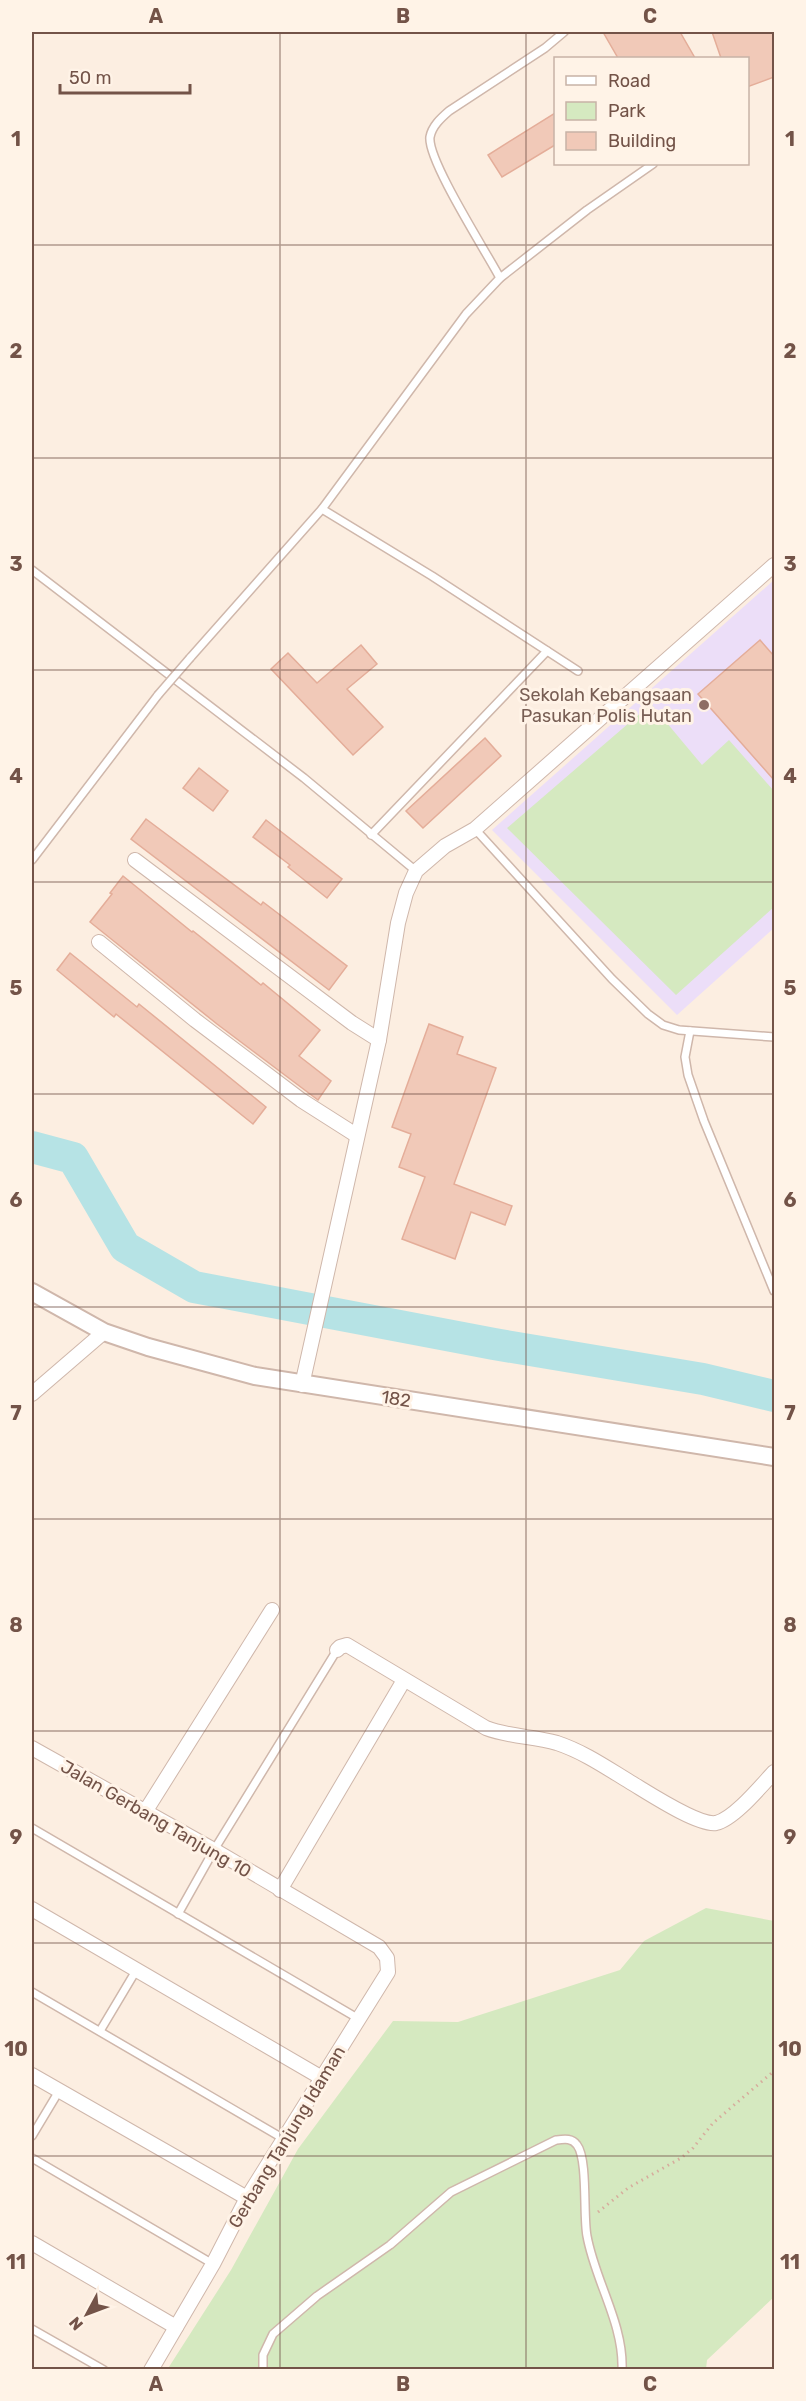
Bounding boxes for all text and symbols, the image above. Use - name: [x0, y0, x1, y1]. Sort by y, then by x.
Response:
- text: A: [149, 4, 164, 28]
- text: B: [396, 4, 410, 28]
- text: C: [643, 4, 657, 28]
- scale bar: [60, 57, 190, 95]
- legend: [554, 57, 749, 165]
- text: 50 m: [69, 67, 112, 89]
- text: Road: [608, 70, 651, 92]
- text: Park: [608, 100, 646, 122]
- text: 1: [11, 127, 21, 151]
- text: 1: [785, 127, 795, 151]
- text: Building: [608, 130, 676, 152]
- text: 2: [10, 339, 23, 363]
- text: 2: [784, 339, 797, 363]
- text: 3: [9, 552, 23, 576]
- text: 3: [783, 552, 797, 576]
- place label: Sekolah Kebangsaan Pasukan Polis Hutan: [519, 684, 692, 727]
- marker: Sekolah Kebangsaan Pasukan Polis Hutan: [697, 698, 711, 712]
- text: 4: [9, 764, 23, 788]
- text: 4: [783, 764, 797, 788]
- text: 5: [10, 976, 23, 1000]
- text: 5: [784, 976, 797, 1000]
- text: 6: [9, 1188, 23, 1212]
- text: 6: [783, 1188, 797, 1212]
- street label: 182: [380, 1386, 412, 1412]
- text: 7: [10, 1401, 22, 1425]
- text: 7: [784, 1401, 796, 1425]
- text: 8: [9, 1613, 23, 1637]
- text: 8: [783, 1613, 797, 1637]
- street label: Jalan Gerbang Tanjung 10: [57, 1755, 255, 1883]
- text: 9: [10, 1825, 23, 1849]
- text: 9: [784, 1825, 797, 1849]
- text: 10: [4, 2037, 28, 2061]
- text: 10: [778, 2037, 802, 2061]
- street label: Gerbang Tanjung Idaman: [224, 2042, 350, 2232]
- text: 11: [6, 2250, 26, 2274]
- text: 11: [780, 2250, 800, 2274]
- north arrow: [57, 2284, 117, 2344]
- text: N: [65, 2313, 87, 2334]
- text: A: [149, 2372, 164, 2396]
- text: B: [396, 2372, 410, 2396]
- text: C: [643, 2372, 657, 2396]

